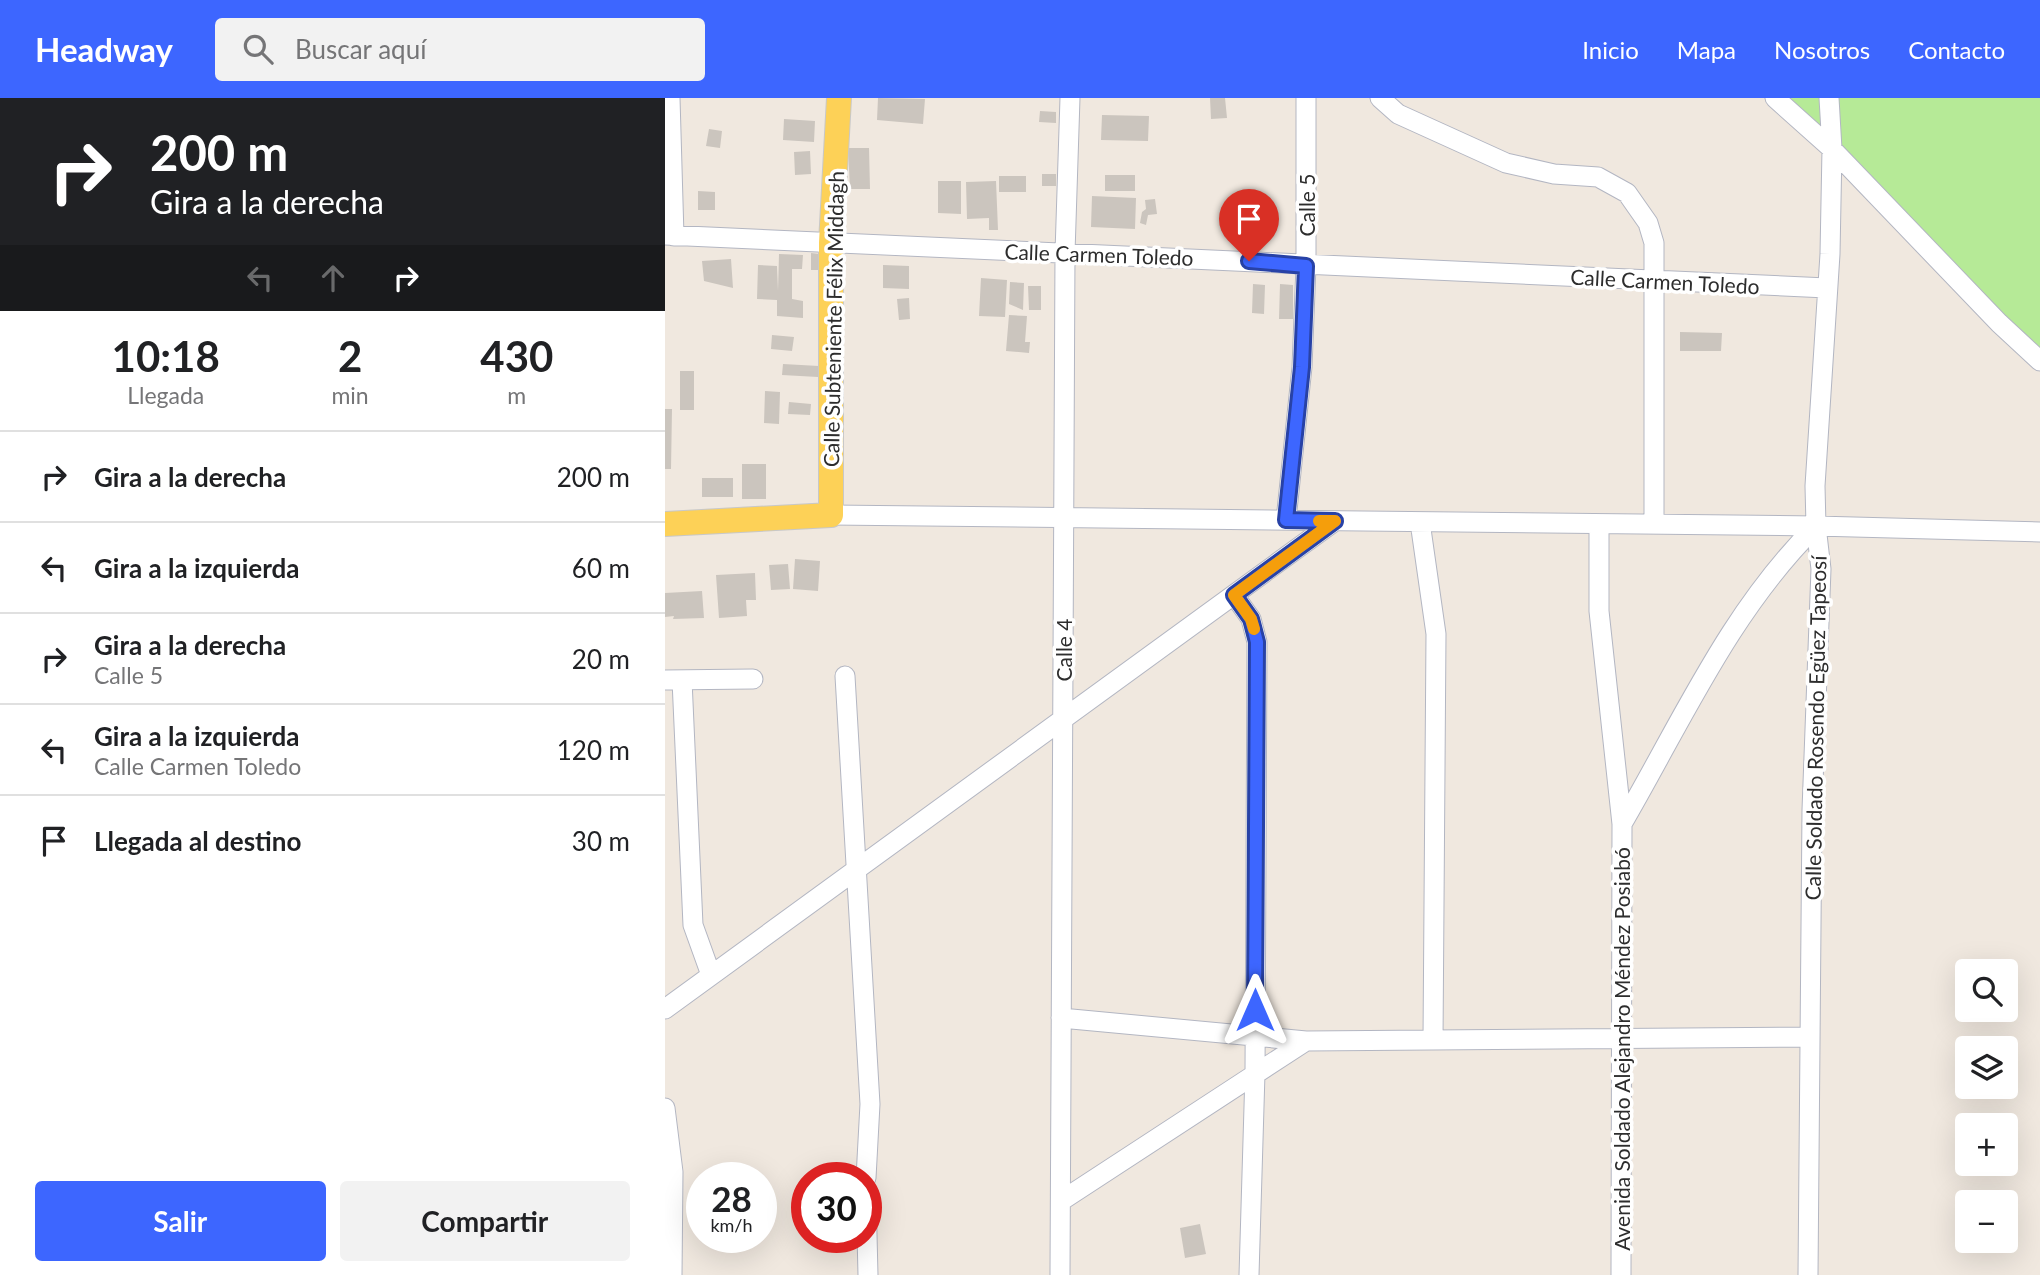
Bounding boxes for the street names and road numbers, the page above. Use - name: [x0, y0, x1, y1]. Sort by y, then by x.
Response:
- street label: Calle Subteniente Félix Middagh: [818, 171, 848, 467]
- street label: Calle 5: [1294, 173, 1319, 237]
- street label: Calle Carmen Toledo: [1004, 238, 1194, 270]
- street label: Calle Carmen Toledo: [1570, 264, 1760, 298]
- street label: Calle Soldado Rosendo Egüez Tapeosí: [1799, 554, 1831, 901]
- street label: Calle 4: [1051, 618, 1076, 682]
- street label: Avenida Soldado Alejandro Méndez Posiabó: [1609, 847, 1634, 1251]

